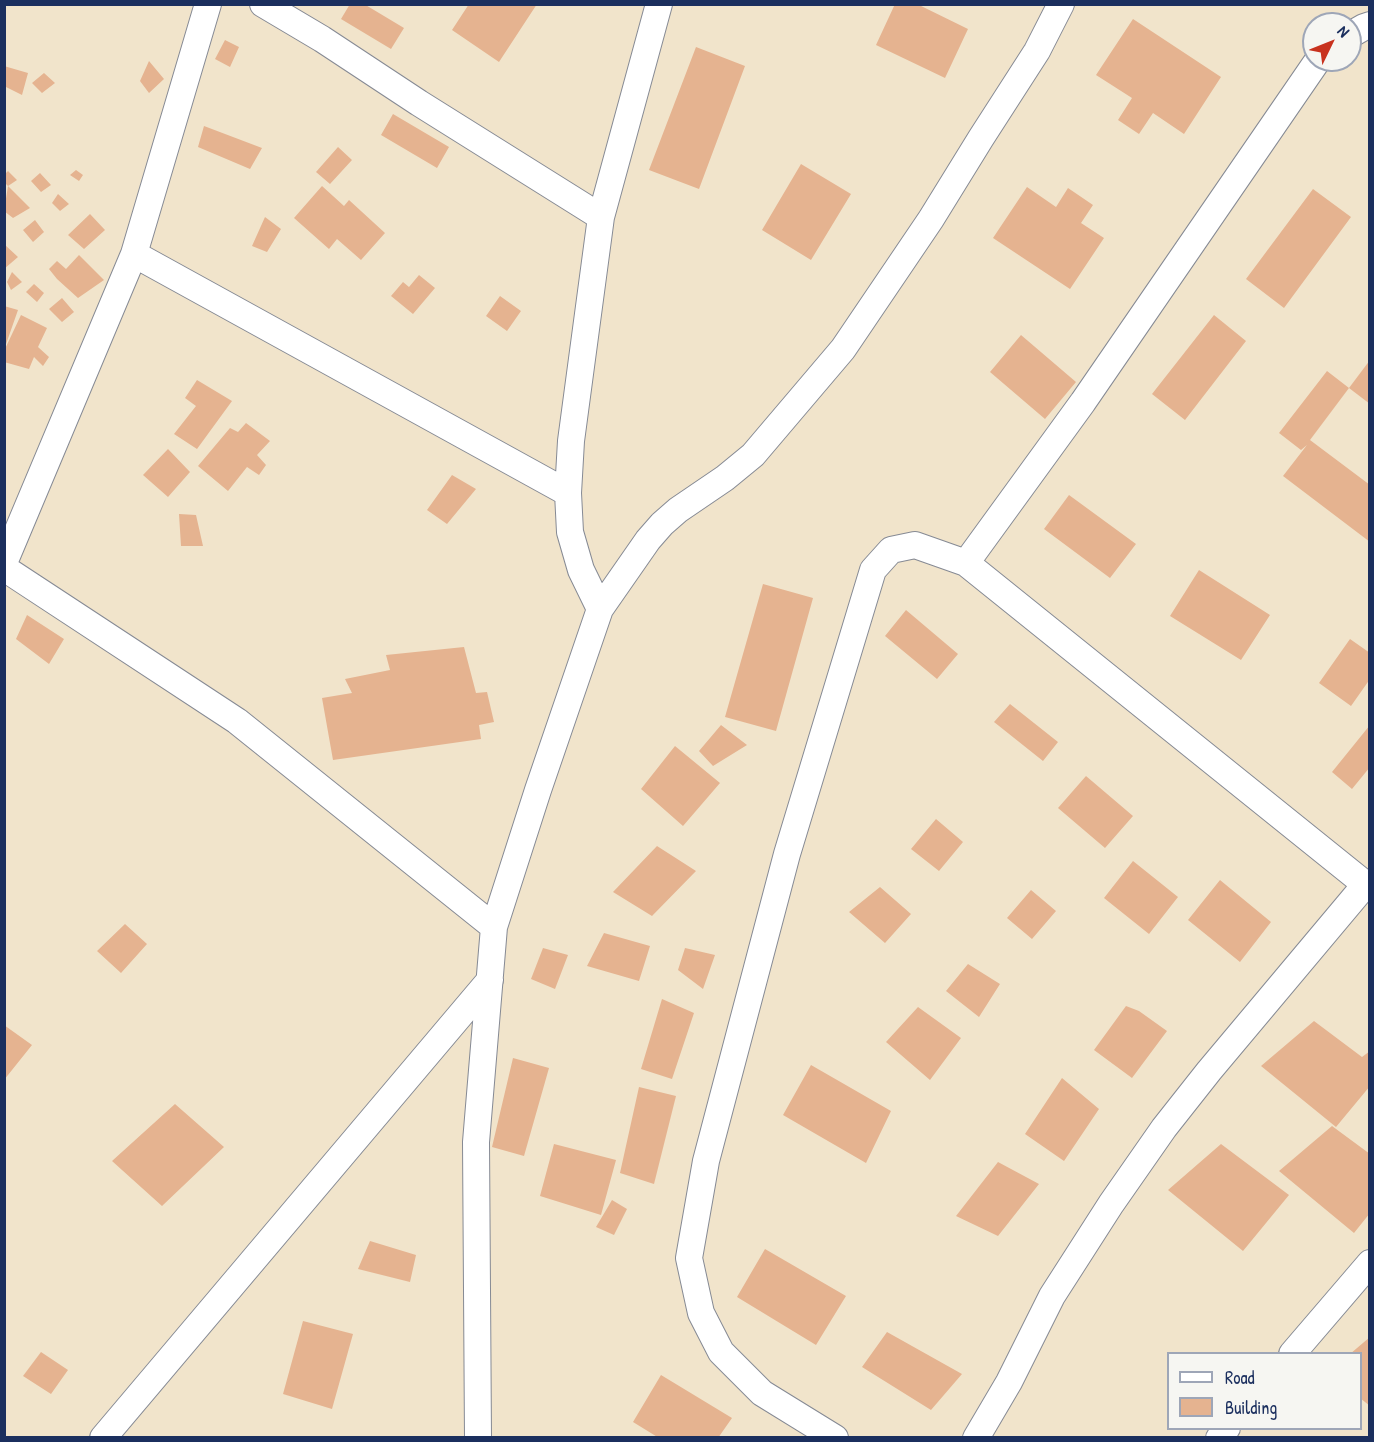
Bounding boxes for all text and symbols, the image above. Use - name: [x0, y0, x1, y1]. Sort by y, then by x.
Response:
- north arrow: [1302, 12, 1362, 72]
- text: N: [1333, 20, 1355, 42]
- legend: [1167, 1352, 1362, 1430]
- text: Road: [1225, 1365, 1255, 1390]
- text: Building: [1225, 1395, 1277, 1420]

